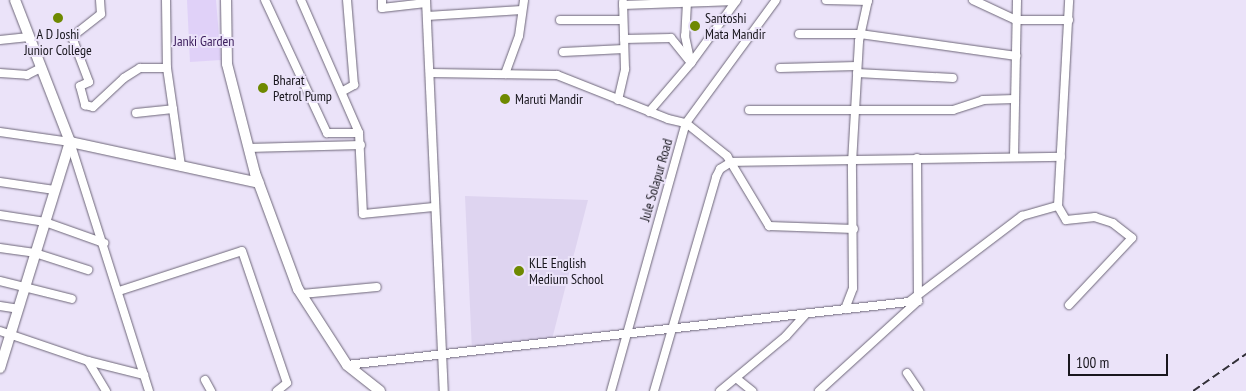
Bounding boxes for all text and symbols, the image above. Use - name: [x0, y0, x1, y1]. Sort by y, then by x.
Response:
- place label: Santoshi Mata Mandir: [705, 10, 766, 42]
- marker: A D Joshi Junior College: [52, 12, 64, 24]
- marker: Santoshi Mata Mandir: [689, 20, 701, 32]
- place label: A D Joshi Junior College: [24, 26, 92, 58]
- park label: Janki Garden: [174, 33, 234, 49]
- place label: Bharat Petrol Pump: [273, 72, 332, 104]
- marker: Bharat Petrol Pump: [257, 82, 269, 94]
- place label: Maruti Mandir: [515, 91, 583, 107]
- marker: Maruti Mandir: [499, 93, 511, 105]
- street label: Jule Solapur Road: [636, 137, 676, 223]
- place label: KLE English Medium School: [529, 255, 603, 288]
- marker: KLE English Medium School: [513, 265, 525, 277]
- scale bar: [1071, 344, 1171, 376]
- text: 100 m: [1076, 353, 1109, 372]

